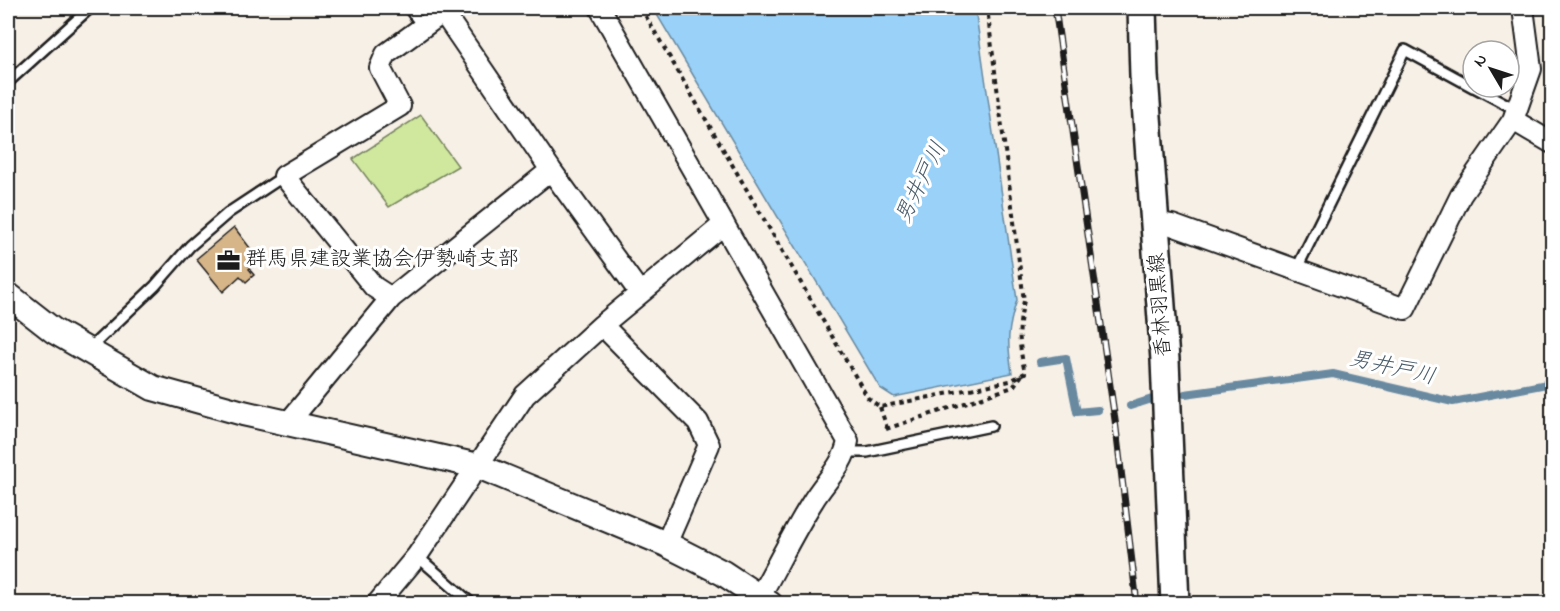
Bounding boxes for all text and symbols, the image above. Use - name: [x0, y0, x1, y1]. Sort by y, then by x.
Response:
- north arrow: [1461, 39, 1521, 99]
- text: N: [1468, 49, 1494, 73]
- water label: 男井戸川: [888, 136, 956, 230]
- place label: 群馬県建設業協会伊勢崎支部: [246, 245, 519, 275]
- office icon: 群馬県建設業協会伊勢崎支部: [215, 247, 241, 273]
- street label: 香林羽黒線: [1142, 252, 1180, 358]
- water label: 男井戸川: [1346, 344, 1438, 394]

